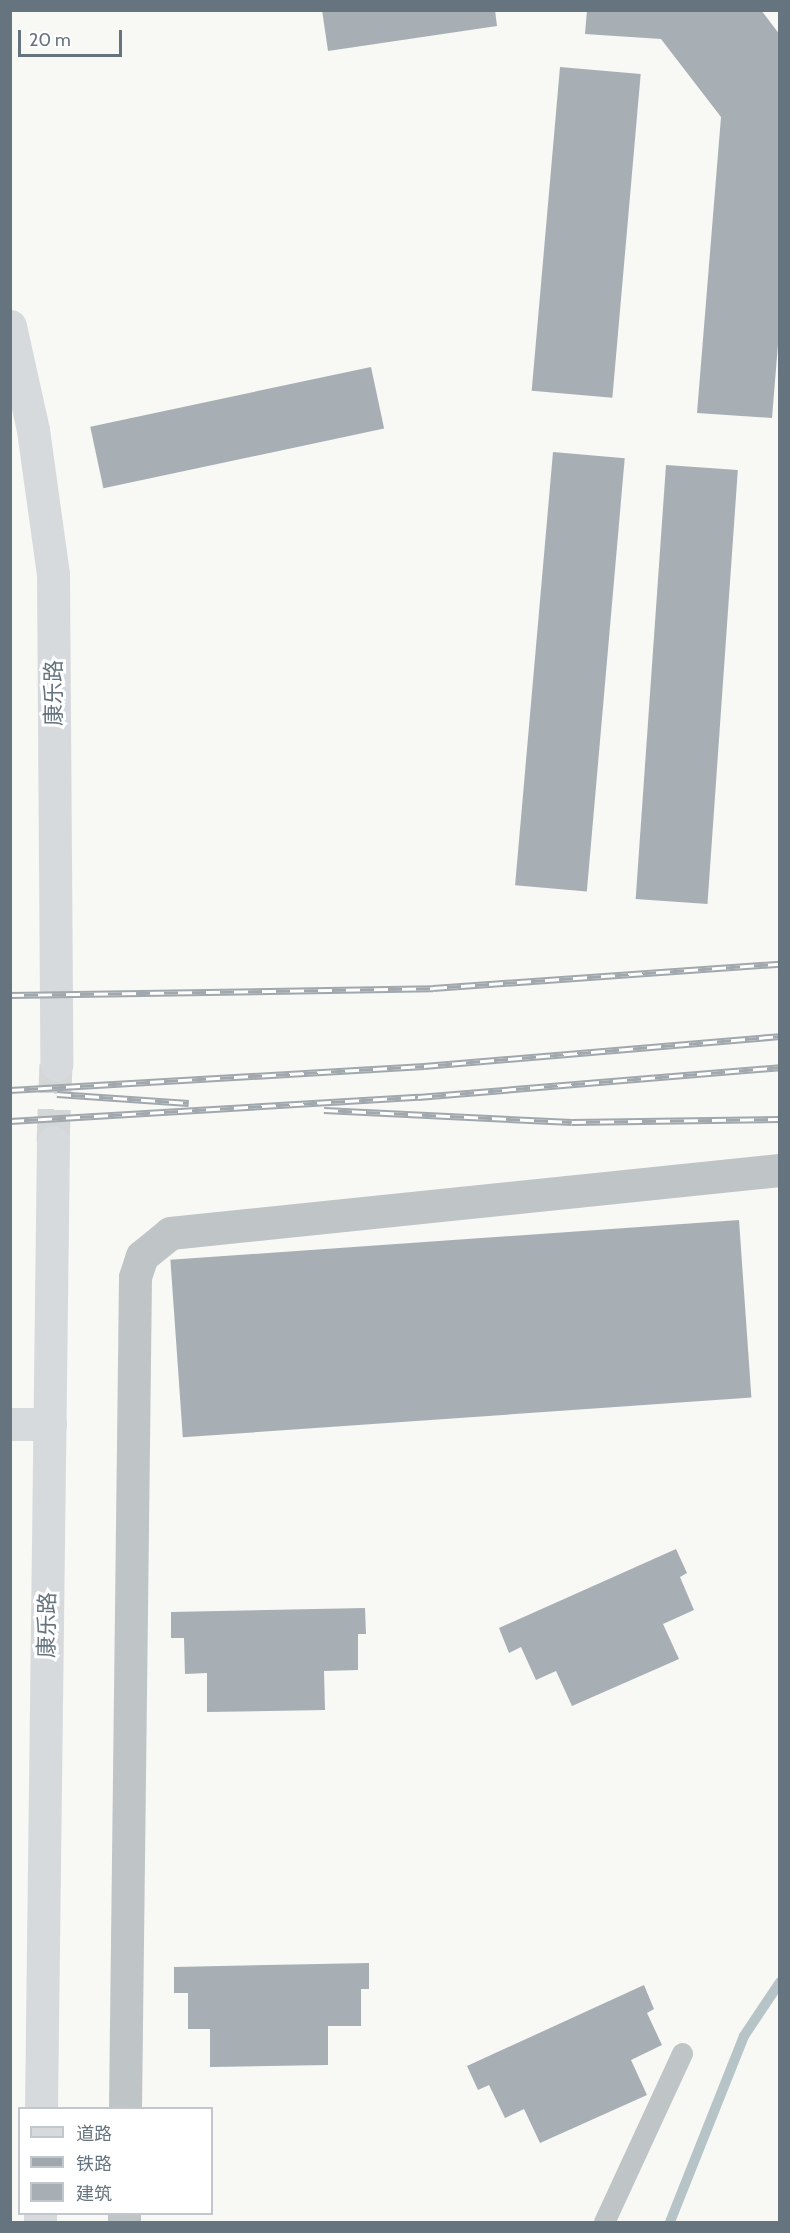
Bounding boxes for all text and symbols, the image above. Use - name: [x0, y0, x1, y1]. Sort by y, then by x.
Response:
- scale bar: [21, 18, 124, 56]
- text: 20 m: [29, 29, 71, 51]
- street label: 康乐路: [41, 660, 67, 726]
- street label: 康乐路: [33, 1592, 61, 1658]
- legend: [18, 2107, 213, 2215]
- text: 道路: [76, 2123, 112, 2145]
- text: 铁路: [76, 2153, 112, 2175]
- text: 建筑: [76, 2183, 112, 2205]

